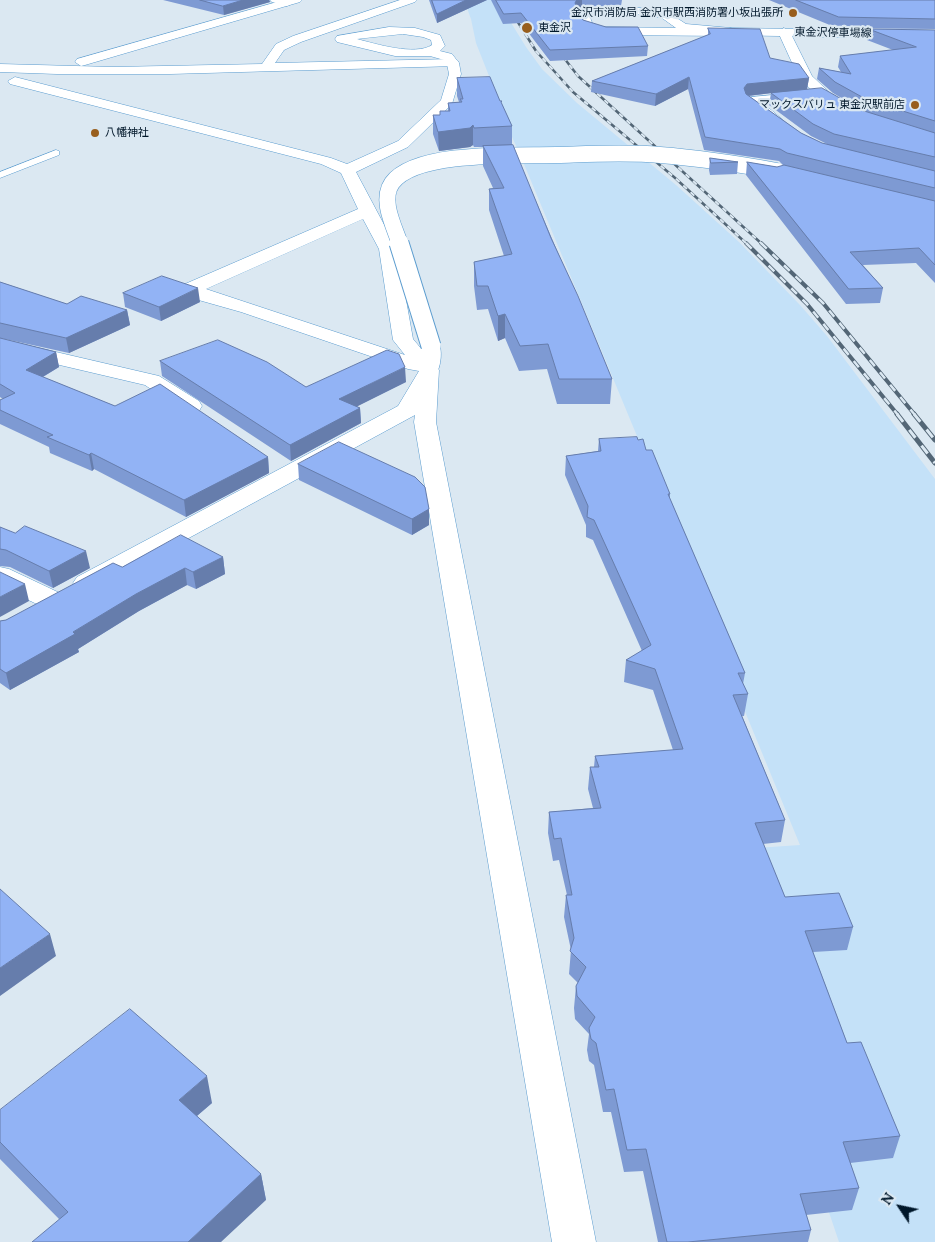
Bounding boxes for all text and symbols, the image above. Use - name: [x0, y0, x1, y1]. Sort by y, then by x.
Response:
- place label: 金沢市消防局 金沢市駅西消防署小坂出張所: [571, 6, 783, 20]
- marker: 金沢市消防局 金沢市駅西消防署小坂出張所: [787, 7, 799, 19]
- marker: 東金沢: [520, 21, 534, 35]
- place label: 東金沢: [538, 21, 571, 35]
- street label: 東金沢停車場線: [794, 26, 872, 40]
- place label: マックスバリュ 東金沢駅前店: [759, 98, 905, 112]
- marker: マックスバリュ 東金沢駅前店: [909, 99, 921, 111]
- place label: 八幡神社: [105, 126, 149, 140]
- marker: 八幡神社: [89, 127, 101, 139]
- north arrow: [875, 1182, 925, 1232]
- text: N: [877, 1189, 898, 1208]

